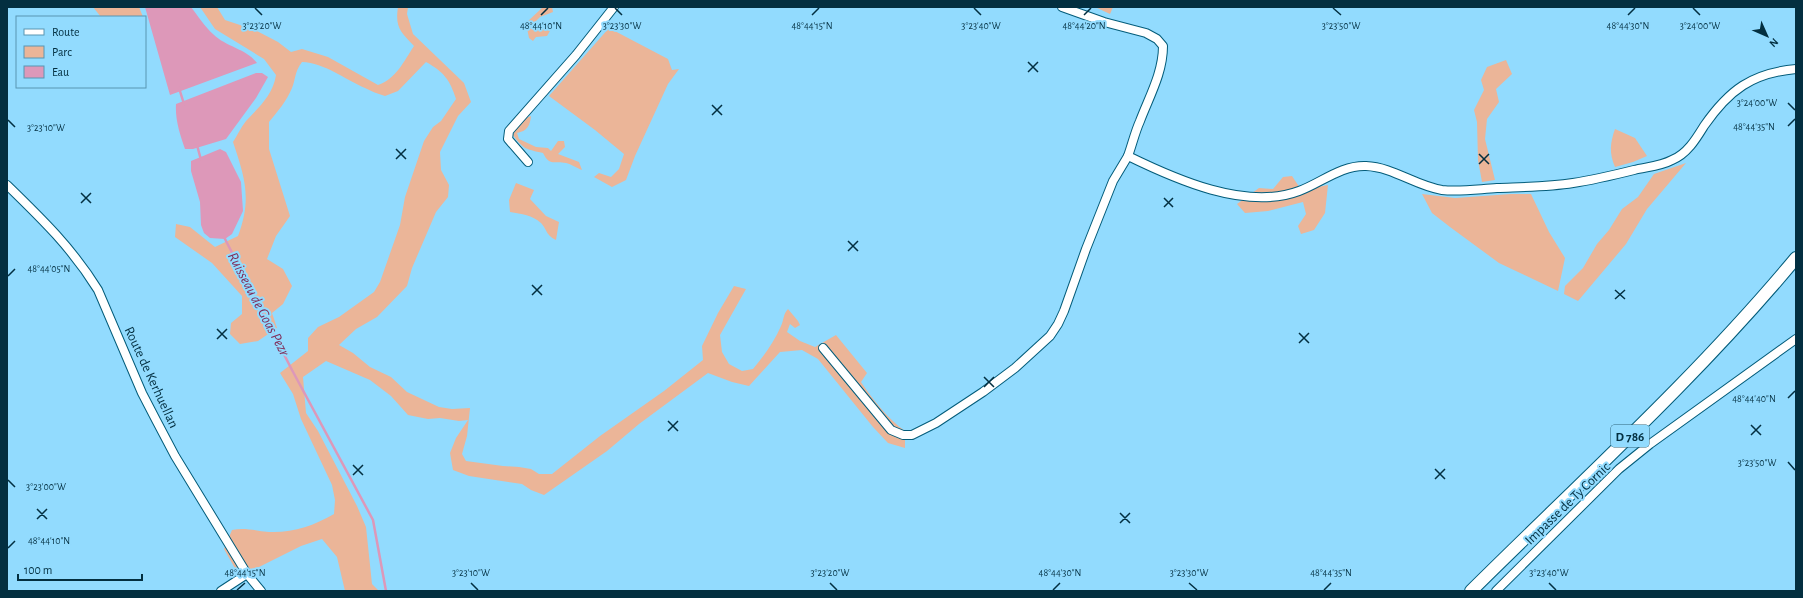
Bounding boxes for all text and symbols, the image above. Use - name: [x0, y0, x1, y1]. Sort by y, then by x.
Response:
- legend: [16, 16, 146, 88]
- north arrow: [1747, 16, 1787, 56]
- text: 3°23'20"W: [242, 21, 282, 31]
- text: 48°44'10"N: [520, 21, 562, 31]
- text: 3°23'30"W: [603, 21, 641, 31]
- text: 48°44'15"N: [791, 21, 833, 31]
- text: 3°23'40"W: [961, 21, 1001, 31]
- text: 48°44'20"N: [1062, 21, 1106, 31]
- text: 3°23'50"W: [1322, 21, 1360, 31]
- text: 48°44'30"N: [1607, 21, 1649, 31]
- text: 3°24'00"W: [1680, 21, 1720, 31]
- text: Route: [52, 26, 79, 38]
- text: N: [1767, 36, 1780, 49]
- text: Parc: [52, 46, 72, 58]
- text: Eau: [52, 66, 69, 78]
- text: 3°24'00"W: [1737, 98, 1777, 108]
- text: 48°44'35"N: [1733, 122, 1775, 132]
- text: 3°23'10"W: [27, 123, 65, 133]
- water label: Ruisseau de Goas Pezr: [225, 250, 293, 360]
- text: 48°44'05"N: [28, 264, 70, 274]
- street label: Route de Kerhuellan: [122, 325, 181, 430]
- text: 48°44'40"N: [1732, 394, 1776, 404]
- road number: D 786: [1611, 425, 1649, 447]
- text: 3°23'50"W: [1738, 458, 1776, 468]
- street label: Impasse de Ty Cornic: [1523, 459, 1613, 548]
- text: 3°23'00"W: [26, 482, 66, 492]
- text: 48°44'10"N: [28, 536, 70, 546]
- scale bar: [18, 556, 142, 582]
- text: 100 m: [24, 564, 52, 576]
- text: 48°44'15"N: [224, 568, 266, 578]
- text: 3°23'10"W: [452, 568, 490, 578]
- text: 3°23'20"W: [810, 568, 850, 578]
- text: 48°44'30"N: [1039, 568, 1081, 578]
- text: 3°23'30"W: [1170, 568, 1208, 578]
- text: 48°44'35"N: [1310, 568, 1352, 578]
- text: 3°23'40"W: [1529, 568, 1569, 578]

